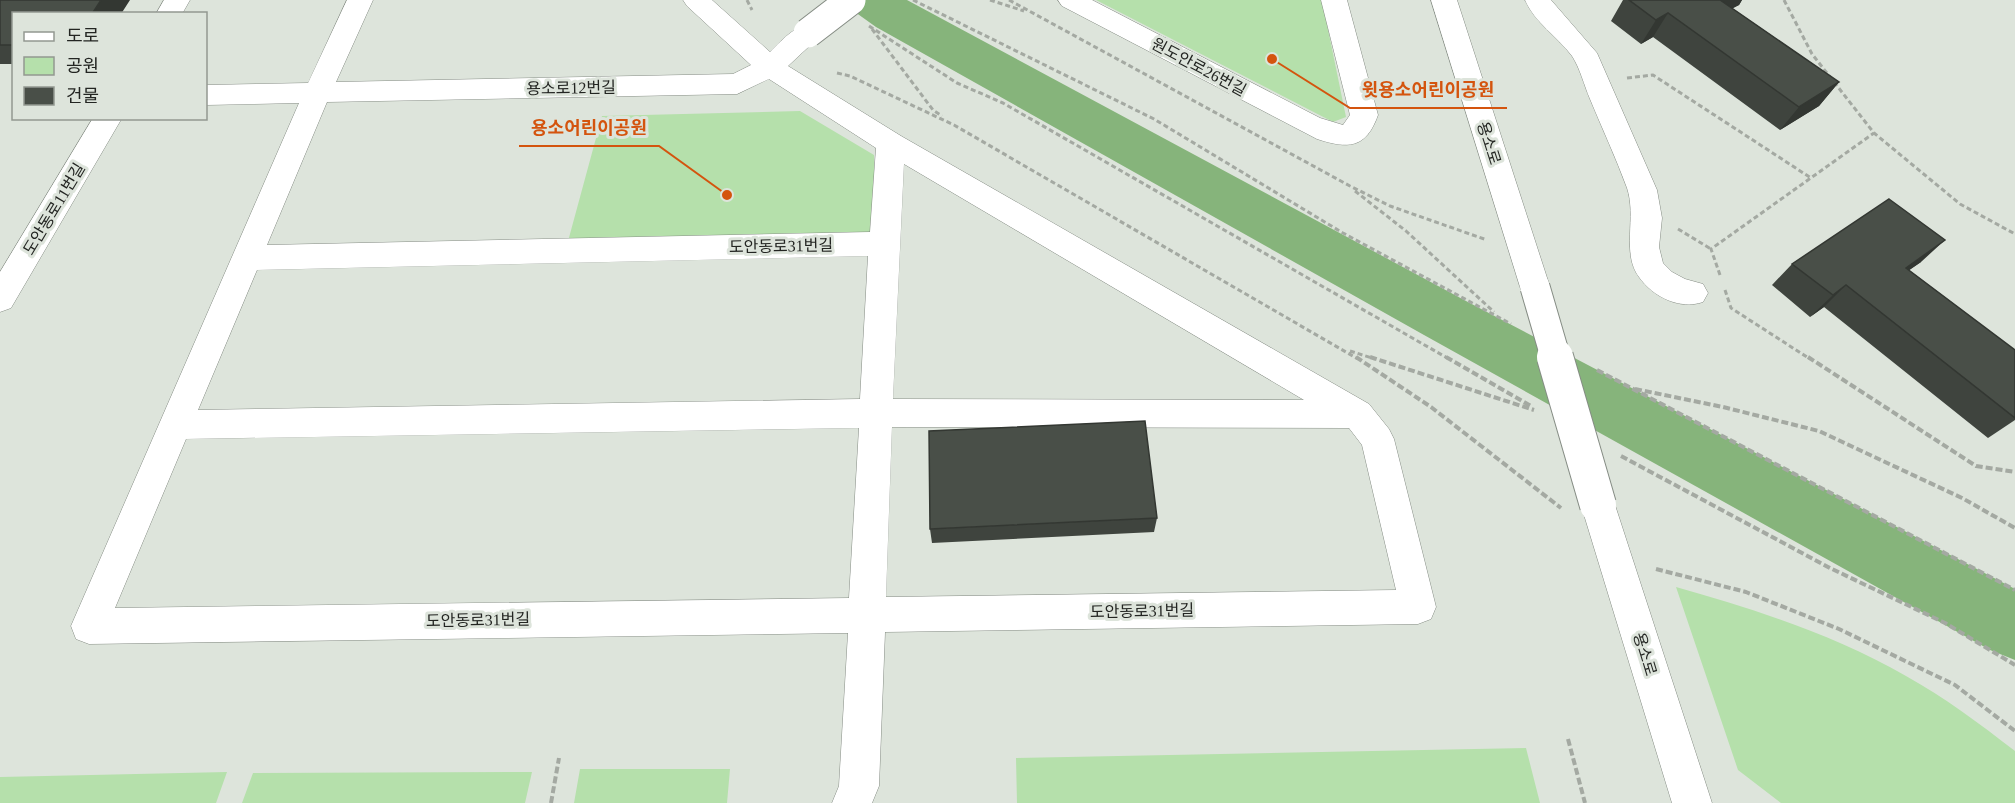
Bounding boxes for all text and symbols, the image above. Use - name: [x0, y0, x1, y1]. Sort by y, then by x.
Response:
- legend: [12, 12, 207, 120]
- text: 도로: [66, 26, 99, 46]
- street label: 원도안로26번길: [1149, 35, 1249, 99]
- text: 공원: [66, 56, 99, 76]
- callout: 윗용소어린이공원: [1350, 72, 1507, 108]
- street label: 용소로12번길: [526, 79, 616, 97]
- text: 윗용소어린이공원: [1362, 80, 1494, 100]
- text: 건물: [66, 86, 99, 106]
- callout: 용소어린이공원: [519, 110, 659, 146]
- text: 용소어린이공원: [531, 118, 647, 138]
- street label: 용소로: [1474, 119, 1504, 167]
- street label: 도안동로11번길: [20, 160, 88, 258]
- street label: 도안동로31번길: [729, 237, 833, 255]
- street label: 도안동로31번길: [1090, 602, 1194, 620]
- street label: 도안동로31번길: [426, 611, 530, 629]
- street label: 용소로: [1630, 630, 1660, 678]

